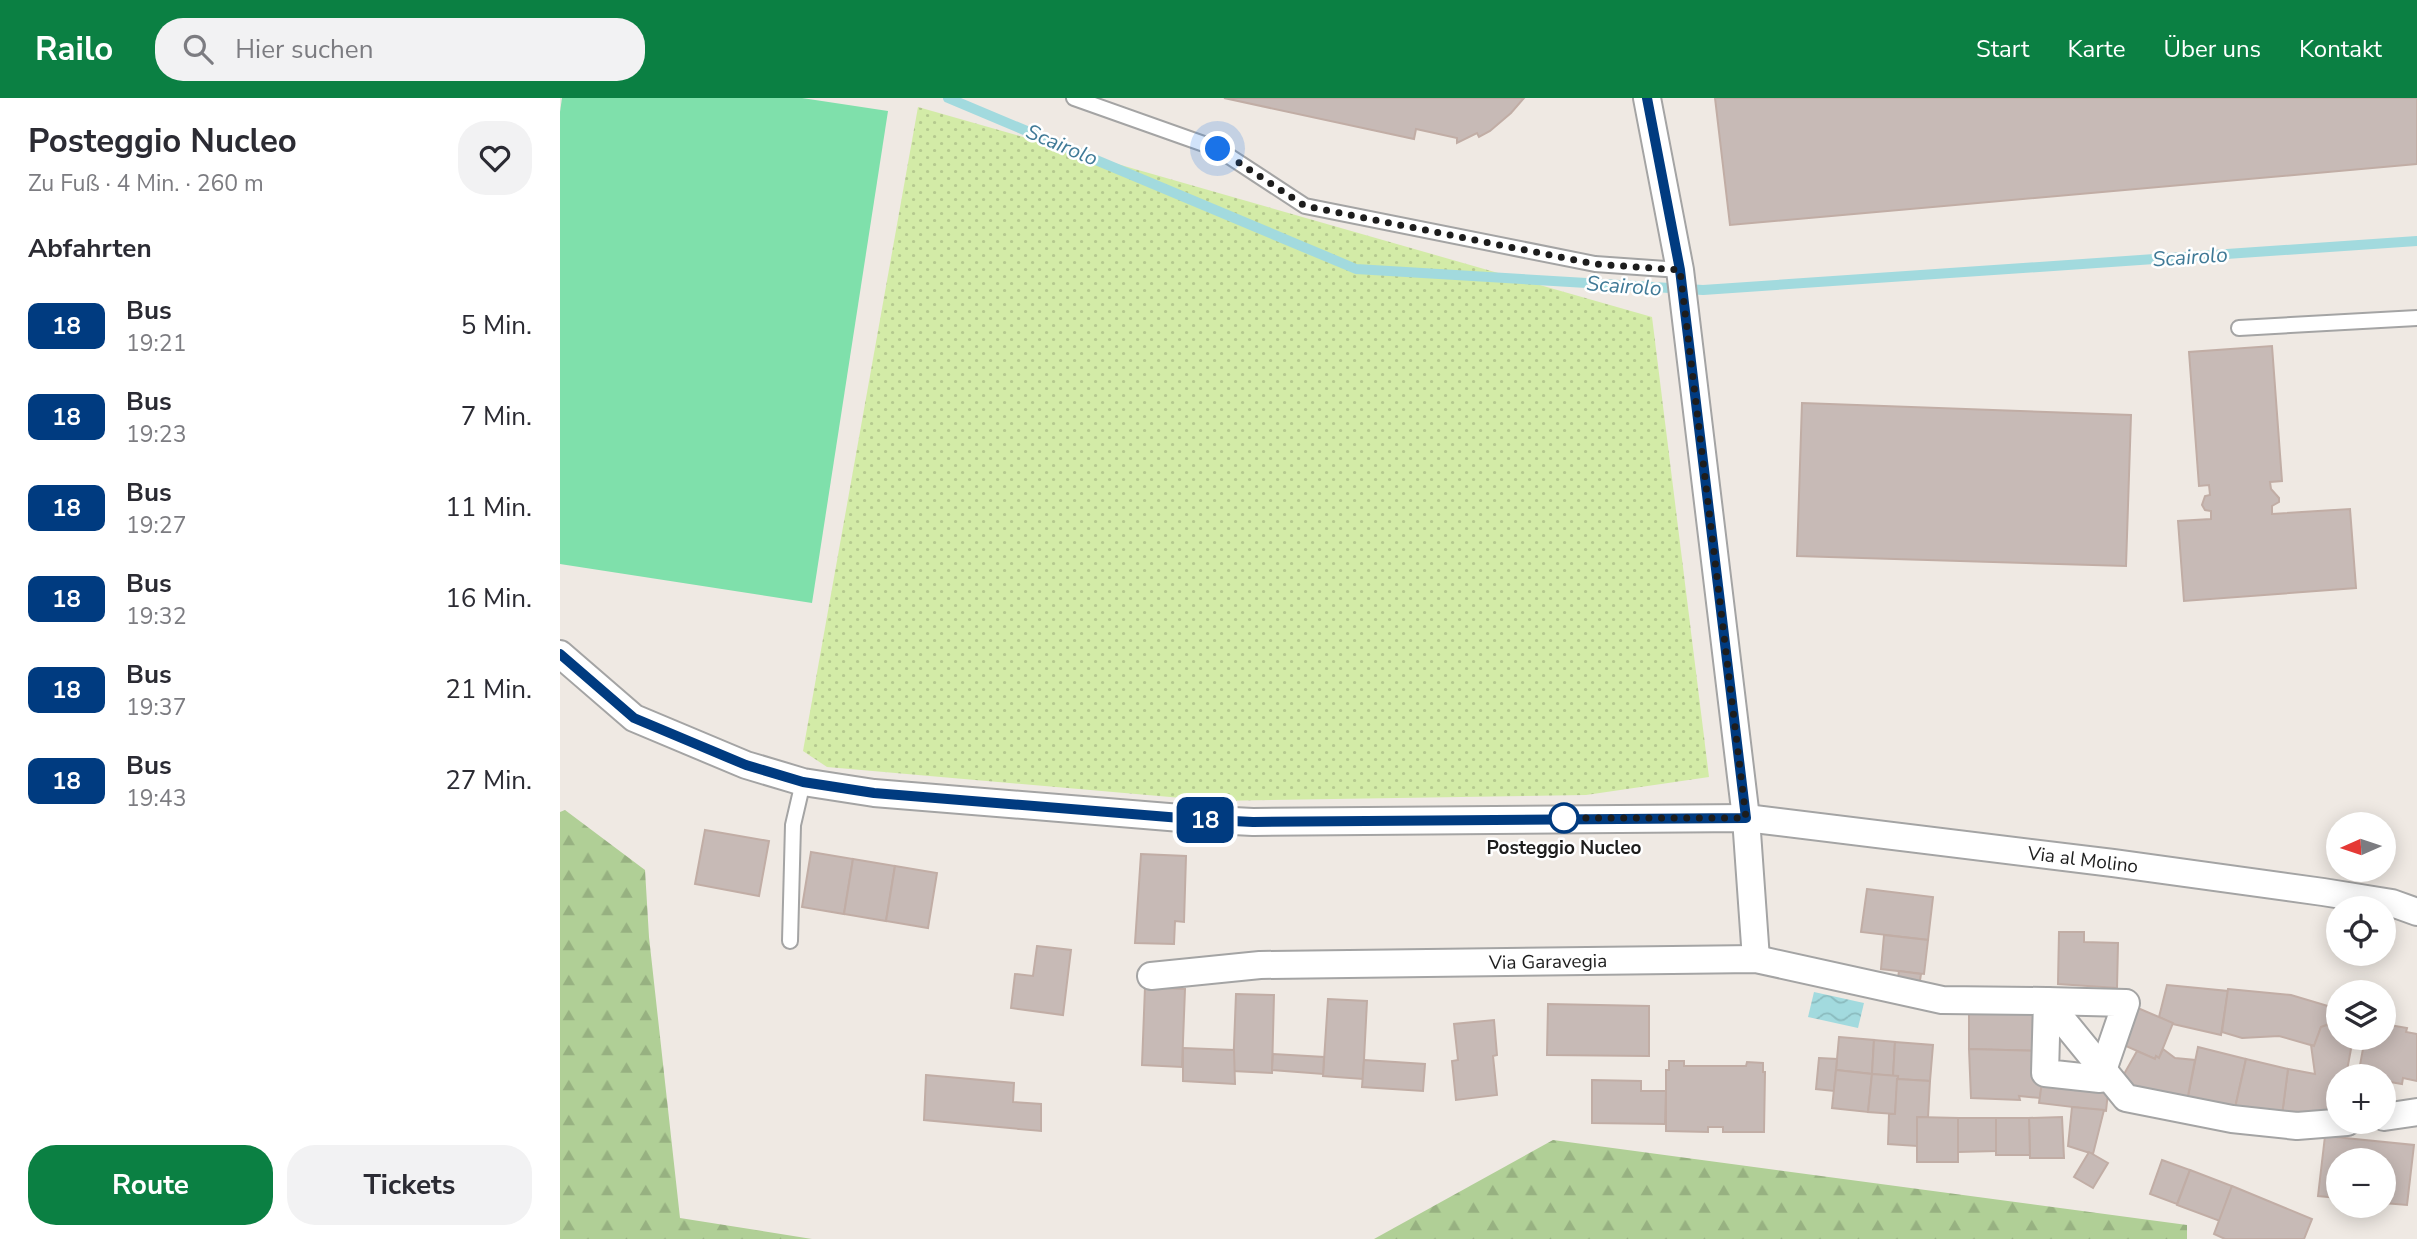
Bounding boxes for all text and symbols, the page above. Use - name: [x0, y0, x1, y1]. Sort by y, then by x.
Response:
- search box: [155, 18, 645, 81]
- text: Railo: [35, 27, 113, 72]
- icon: search: [179, 30, 217, 68]
- text: Hier suchen: [235, 32, 373, 67]
- text: Start: [1976, 33, 2029, 65]
- text: Karte: [2067, 33, 2125, 65]
- text: Über uns: [2163, 33, 2261, 65]
- text: Kontakt: [2299, 33, 2382, 65]
- water label: Scairolo: [1022, 117, 1102, 173]
- text: Posteggio Nucleo: [28, 119, 297, 164]
- button: heart: [458, 121, 532, 195]
- your location: [1200, 131, 1235, 166]
- text: Zu Fuß · 4 Min. · 260 m: [28, 168, 264, 199]
- text: Abfahrten: [28, 231, 152, 266]
- water label: Scairolo: [2151, 240, 2229, 274]
- water label: Scairolo: [1585, 269, 1663, 303]
- text: Bus: [126, 293, 172, 328]
- text: 5 Min.: [461, 308, 532, 343]
- text: 18: [52, 310, 81, 342]
- text: 19:21: [126, 328, 186, 359]
- text: Bus: [126, 384, 172, 419]
- text: 7 Min.: [461, 399, 532, 434]
- text: 18: [52, 401, 81, 433]
- text: 19:23: [126, 419, 186, 450]
- text: Bus: [126, 475, 172, 510]
- text: 11 Min.: [445, 490, 532, 525]
- text: 18: [52, 492, 81, 524]
- text: 19:27: [126, 510, 186, 541]
- text: Bus: [126, 566, 172, 601]
- text: 16 Min.: [445, 581, 532, 616]
- text: 18: [52, 583, 81, 615]
- text: 19:32: [126, 601, 186, 632]
- text: Bus: [126, 657, 172, 692]
- text: 21 Min.: [445, 672, 532, 707]
- text: 18: [52, 674, 81, 706]
- text: 19:37: [126, 692, 186, 723]
- text: Bus: [126, 748, 172, 783]
- text: 27 Min.: [445, 763, 532, 798]
- text: 18: [52, 765, 81, 797]
- text: 19:43: [126, 783, 186, 814]
- line badge: 18: [1174, 797, 1236, 843]
- marker: Posteggio Nucleo: [1549, 803, 1579, 833]
- text: 18: [1191, 804, 1219, 836]
- north arrow: [2326, 812, 2396, 882]
- map controls: [2326, 812, 2396, 1218]
- place label: Posteggio Nucleo: [1487, 835, 1641, 861]
- street label: Via al Molino: [2025, 840, 2140, 880]
- button: locate: [2326, 896, 2396, 966]
- street label: Via Garavegia: [1488, 948, 1607, 976]
- button: layers: [2326, 980, 2396, 1050]
- button: +: [2326, 1064, 2396, 1134]
- button: Route: [28, 1145, 273, 1225]
- button: Tickets: [287, 1145, 532, 1225]
- button: −: [2326, 1148, 2396, 1218]

